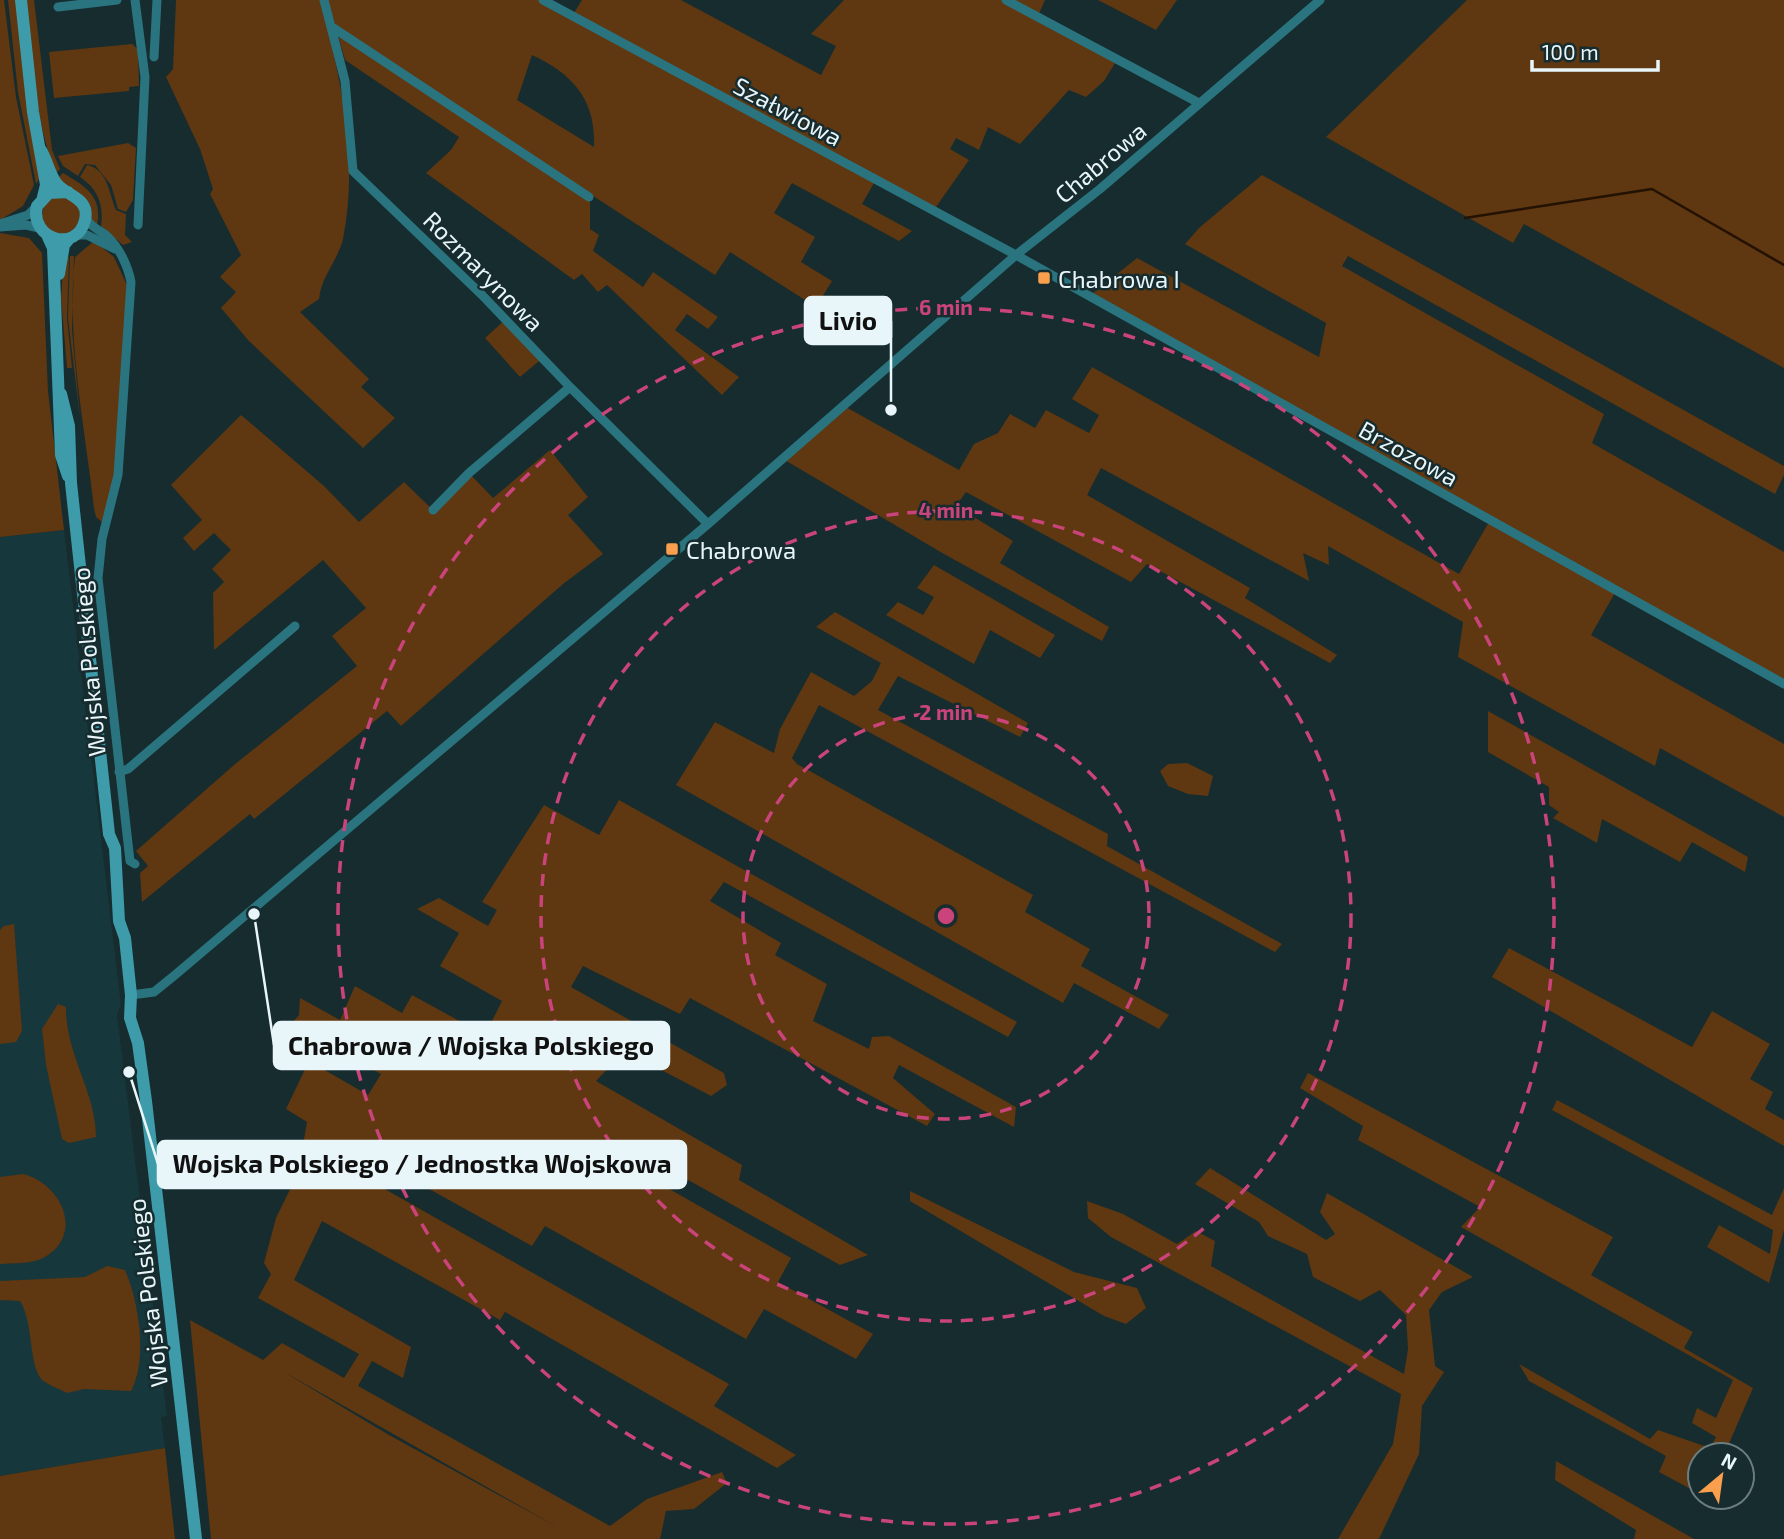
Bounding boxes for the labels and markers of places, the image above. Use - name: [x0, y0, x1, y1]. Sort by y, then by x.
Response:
- place label: Chabrowa I: [1058, 264, 1180, 293]
- marker: Chabrowa I: [1036, 270, 1052, 286]
- callout: Livio: [805, 297, 891, 344]
- place label: Chabrowa: [686, 535, 796, 564]
- marker: Chabrowa: [664, 541, 680, 557]
- centre of rings: [934, 904, 958, 928]
- callout: Chabrowa / Wojska Polskiego: [274, 1022, 669, 1069]
- callout: Wojska Polskiego / Jednostka Wojskowa: [158, 1141, 686, 1188]

